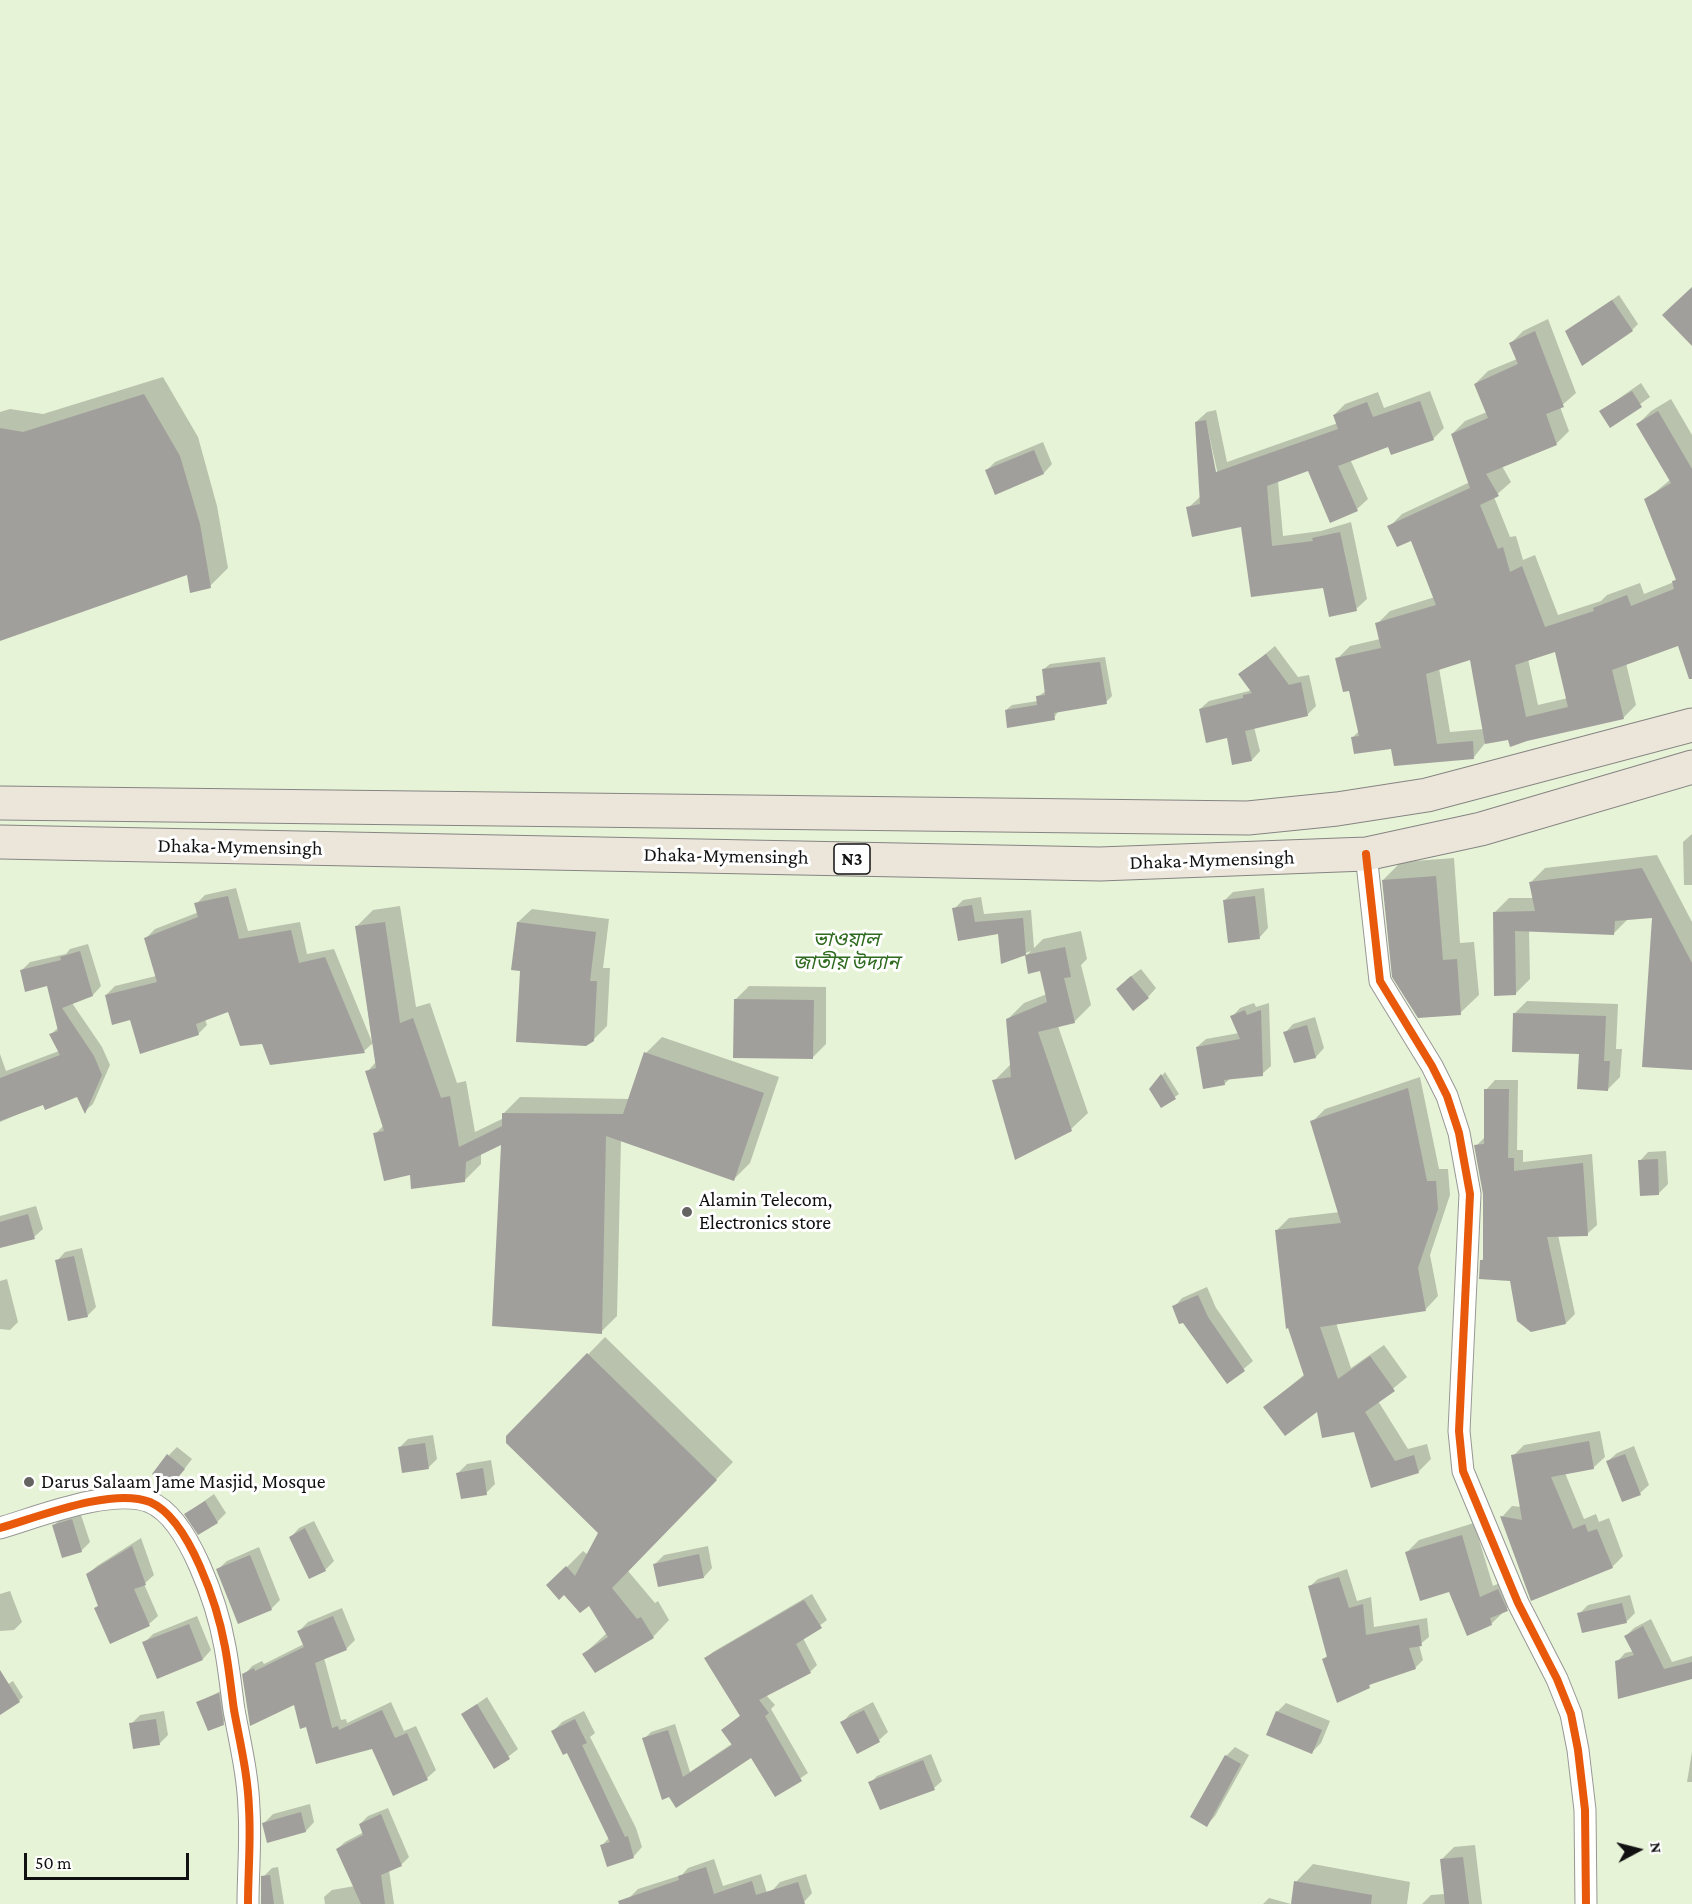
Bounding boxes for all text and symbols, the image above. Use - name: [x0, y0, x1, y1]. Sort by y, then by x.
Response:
- street label: Dhaka-Mymensingh: [157, 834, 323, 860]
- street label: Dhaka-Mymensingh: [643, 843, 809, 869]
- road number: N3: [834, 844, 870, 874]
- street label: Dhaka-Mymensingh: [1129, 845, 1295, 875]
- park label: ভাওয়াল জাতীয় উদ্যান: [793, 928, 899, 975]
- place label: Alamin Telecom, Electronics store: [699, 1188, 832, 1235]
- marker: Alamin Telecom, Electronics store: [680, 1205, 694, 1219]
- place label: Darus Salaam Jame Masjid, Mosque: [41, 1470, 326, 1494]
- marker: Darus Salaam Jame Masjid, Mosque: [22, 1475, 36, 1489]
- north arrow: [1608, 1820, 1668, 1880]
- scale bar: [27, 1841, 192, 1879]
- text: N: [1647, 1841, 1665, 1854]
- text: 50 m: [35, 1853, 72, 1873]

